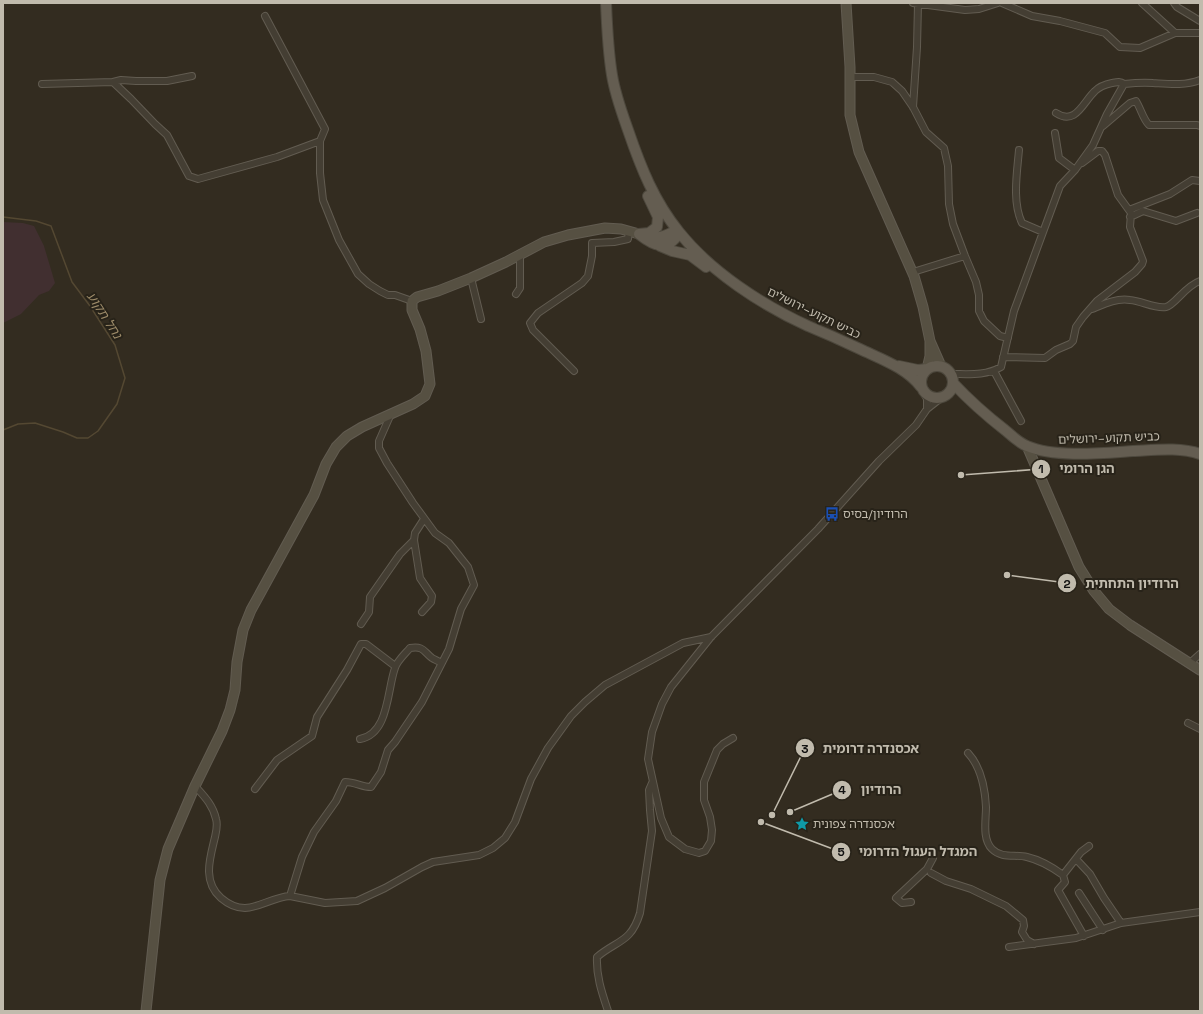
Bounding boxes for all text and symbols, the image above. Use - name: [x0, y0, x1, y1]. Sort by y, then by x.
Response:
- street label: כביש תקוע–ירושלים: [765, 283, 863, 343]
- water label: נחל תקוע: [83, 289, 127, 343]
- street label: כביש תקוע–ירושלים: [1058, 428, 1160, 448]
- callout: הגן הרומי: [1031, 456, 1122, 481]
- text: הגן הרומי: [1059, 460, 1115, 477]
- text: 1: [1038, 461, 1044, 477]
- bus stop icon: הרודיון/בסיס: [824, 506, 840, 522]
- place label: הרודיון/בסיס: [843, 506, 908, 522]
- callout: הרודיון התחתית: [1057, 571, 1187, 596]
- text: הרודיון התחתית: [1085, 575, 1179, 592]
- text: 2: [1063, 576, 1071, 592]
- callout: אכסנדרה דרומית: [795, 736, 928, 761]
- text: אכסנדרה דרומית: [823, 740, 919, 757]
- text: 3: [801, 741, 809, 757]
- callout: הרודיון: [832, 777, 909, 802]
- text: הרודיון: [861, 781, 901, 798]
- text: 4: [838, 782, 846, 798]
- place icon: אכסנדרה צפונית: [794, 816, 810, 832]
- place label: אכסנדרה צפונית: [813, 816, 895, 832]
- callout: המגדל העגול הדרומי: [831, 839, 986, 864]
- text: המגדל העגול הדרומי: [859, 843, 977, 860]
- text: 5: [837, 844, 845, 860]

